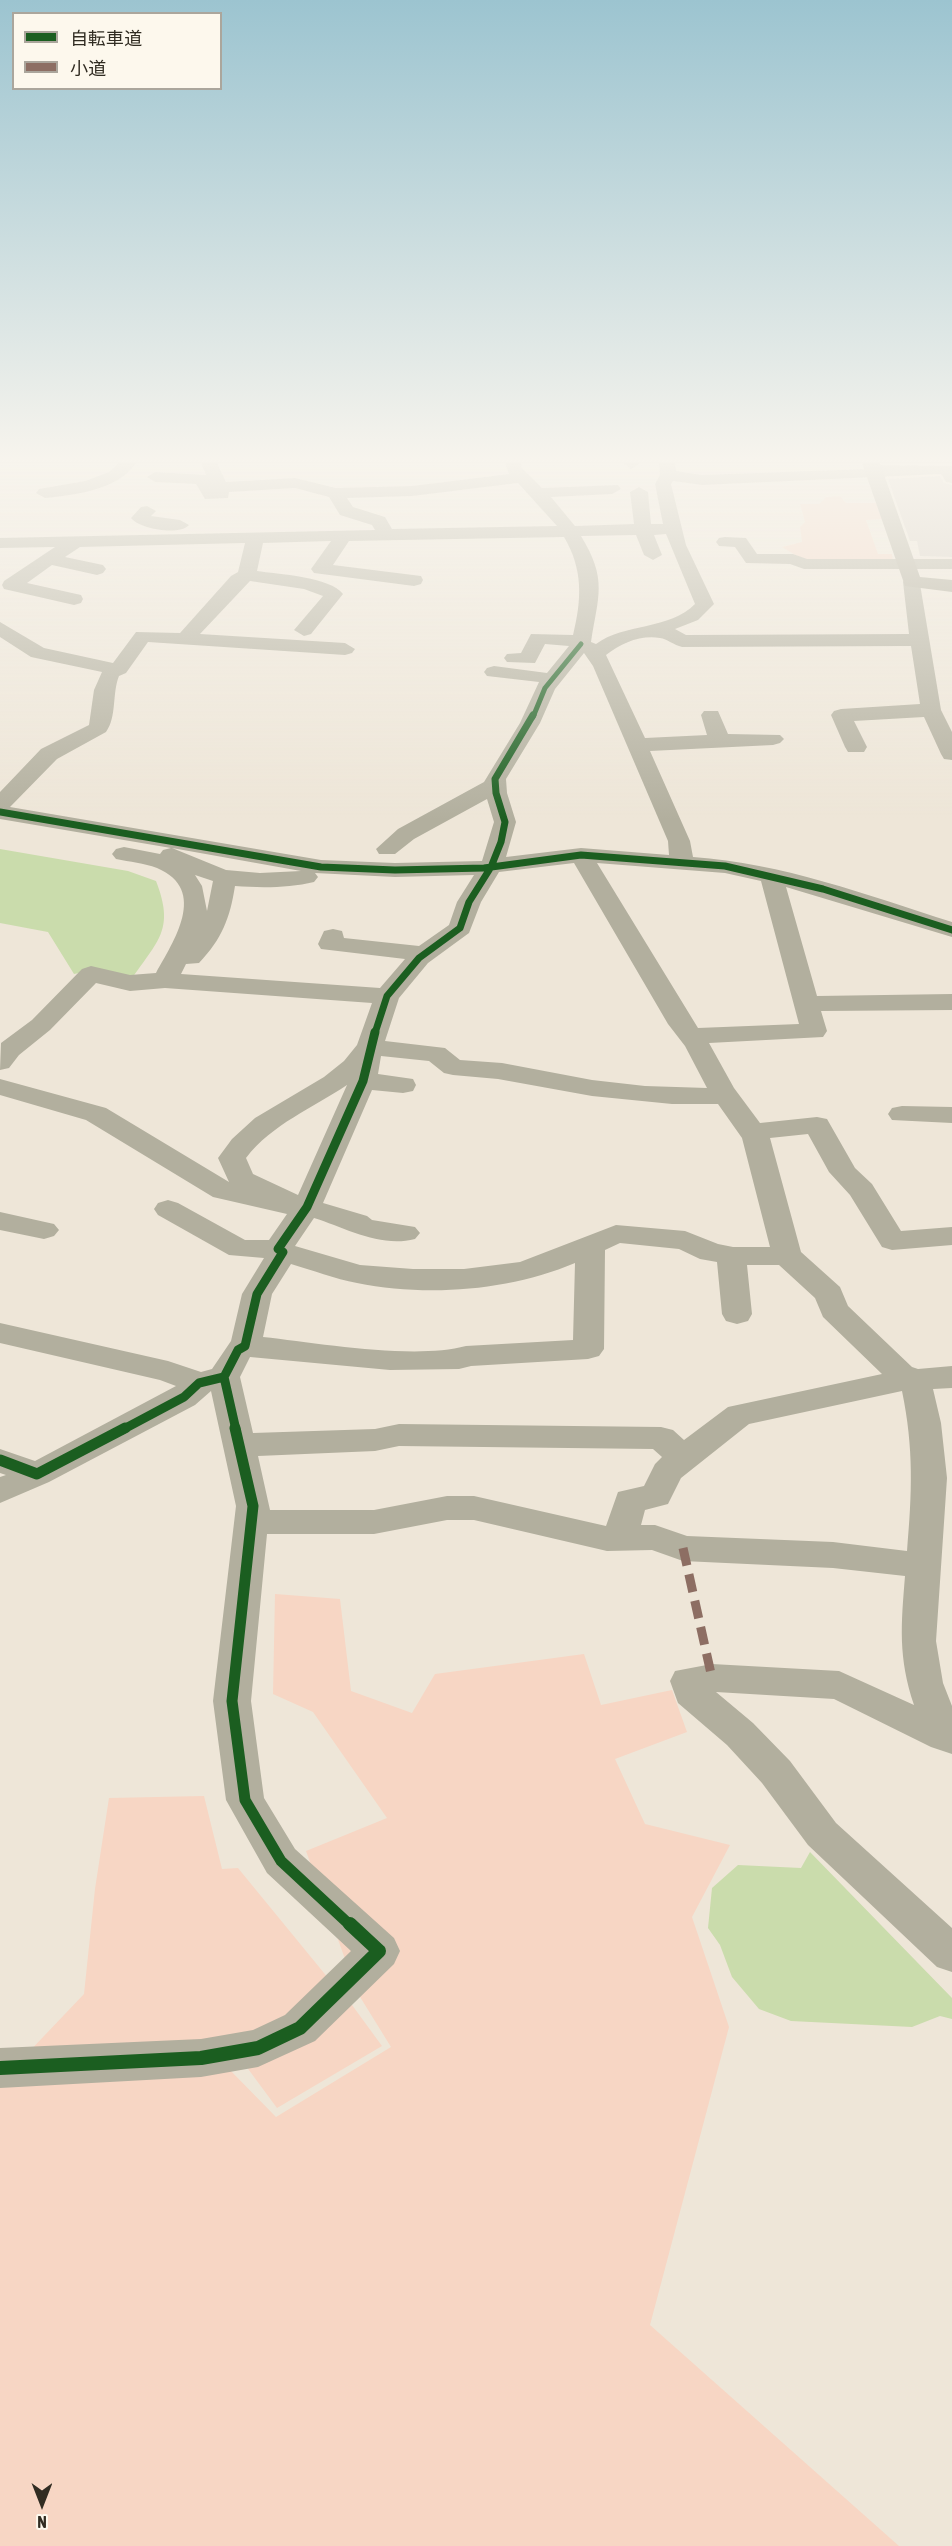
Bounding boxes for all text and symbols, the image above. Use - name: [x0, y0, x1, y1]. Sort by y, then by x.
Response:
- legend: [12, 12, 222, 90]
- text: 自転車道: [70, 28, 142, 49]
- text: 小道: [70, 58, 106, 79]
- north arrow: [12, 2474, 72, 2534]
- text: N: [37, 2513, 47, 2531]

